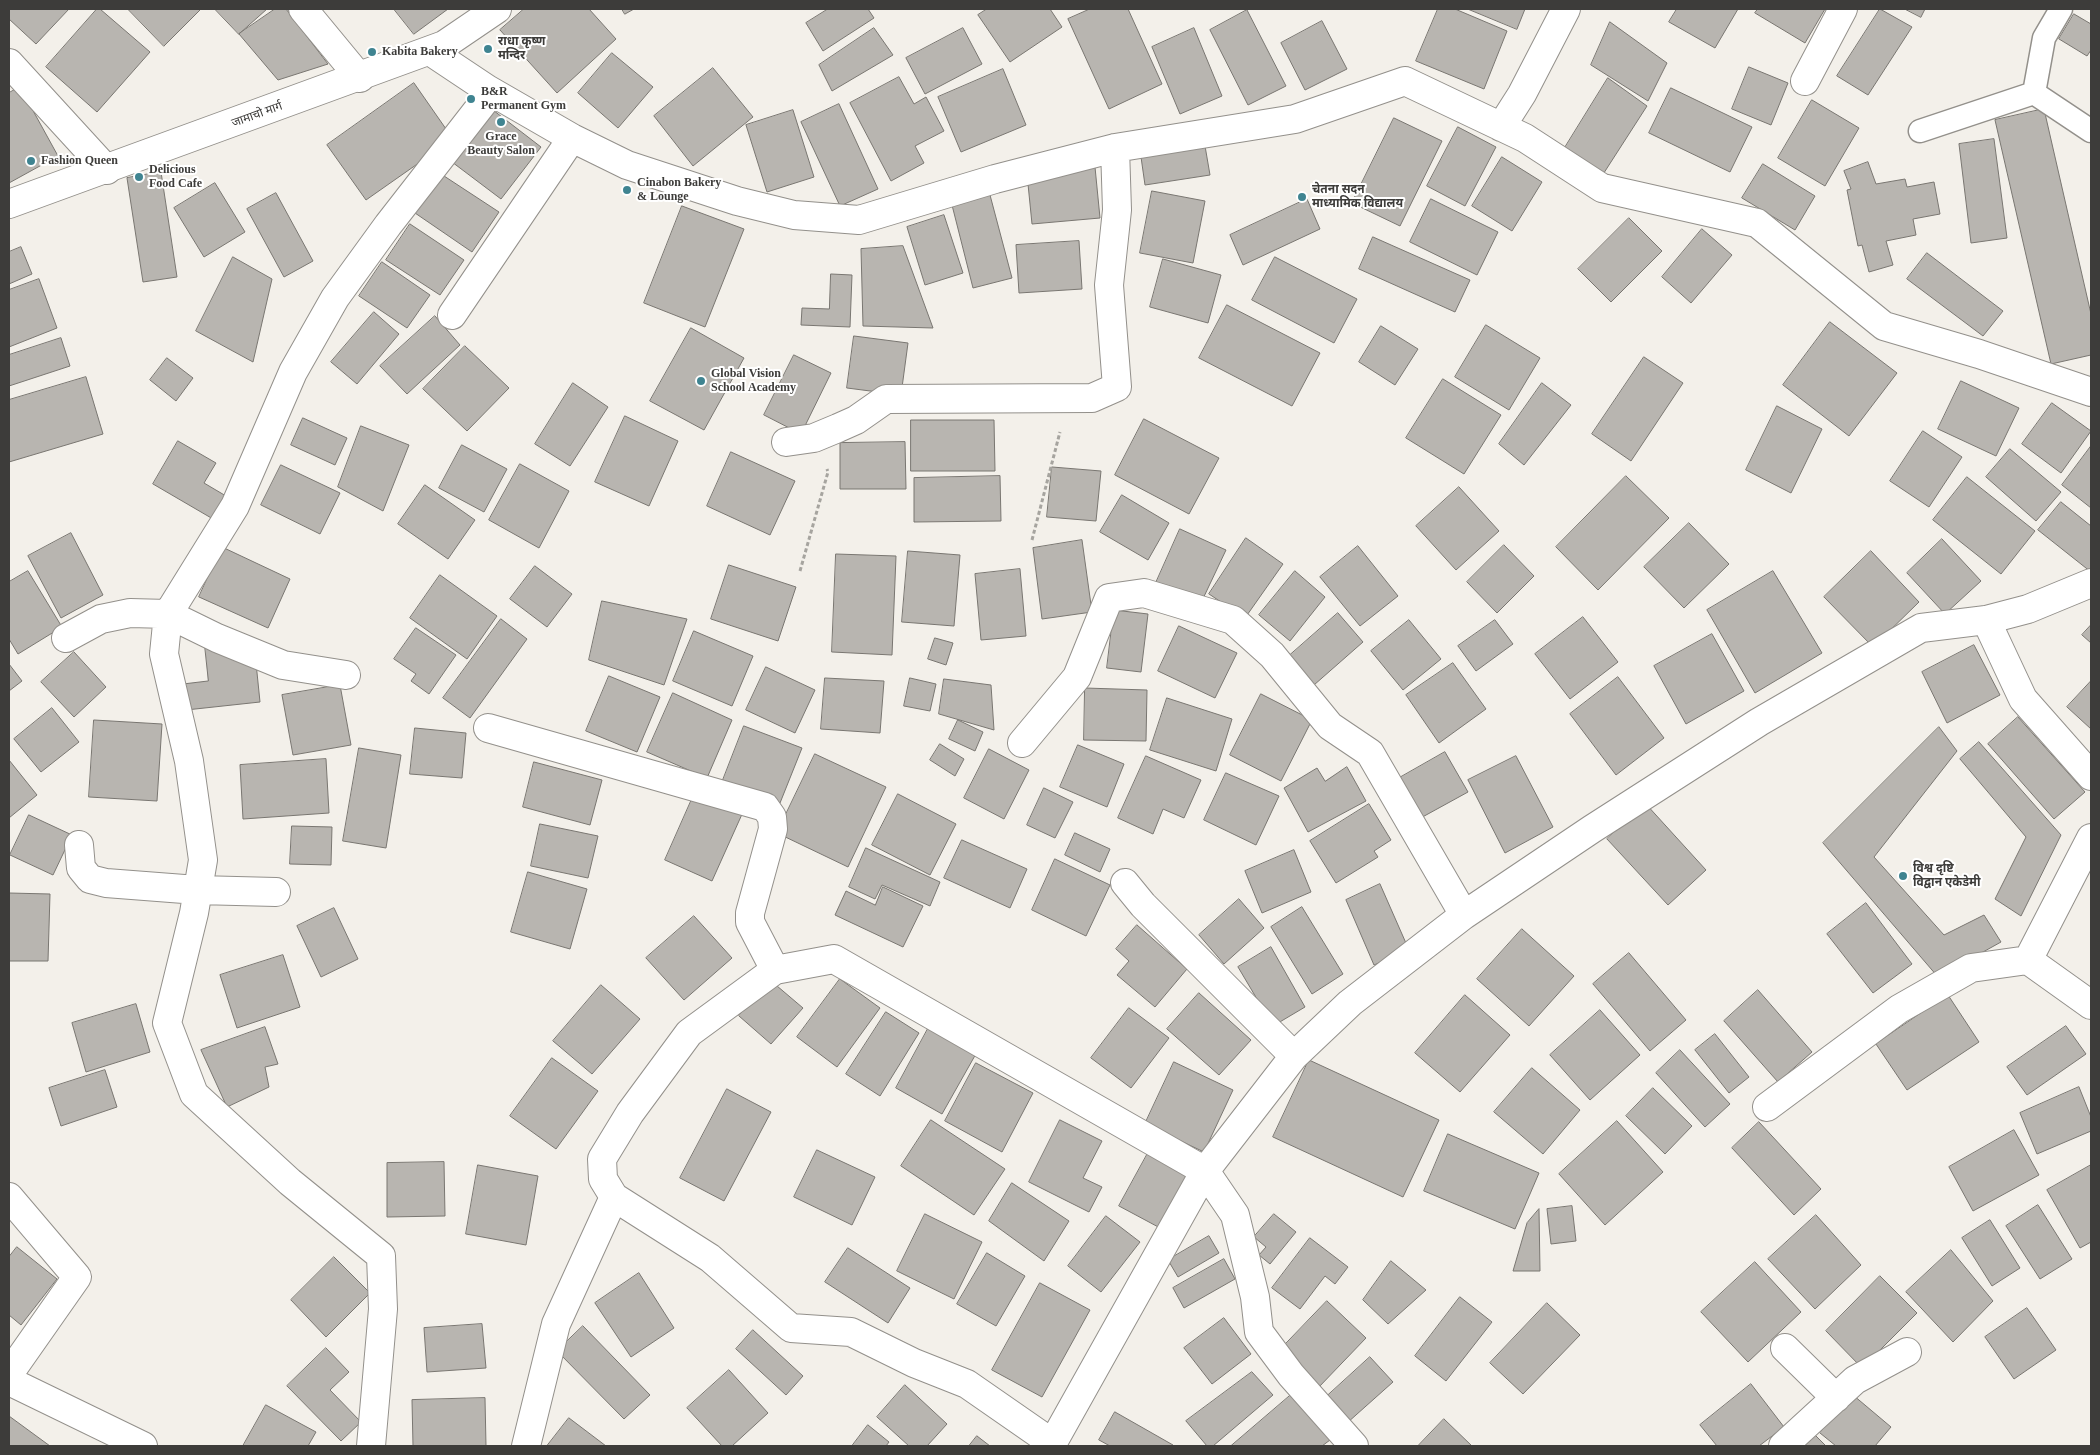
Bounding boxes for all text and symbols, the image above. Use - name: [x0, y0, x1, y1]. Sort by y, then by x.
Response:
- place label: राधा कृष्ण मन्दिर: [498, 35, 545, 63]
- marker: राधा कृष्ण मन्दिर: [482, 43, 494, 55]
- place label: Kabita Bakery: [382, 45, 458, 59]
- marker: Kabita Bakery: [366, 46, 378, 58]
- place label: B&R Permanent Gym: [481, 85, 566, 113]
- marker: B&R Permanent Gym: [465, 93, 477, 105]
- street label: जामाचो मार्ग: [230, 99, 284, 131]
- marker: Grace Beauty Salon: [495, 116, 507, 128]
- place label: Grace Beauty Salon: [467, 130, 535, 158]
- place label: Fashion Queen: [41, 154, 118, 168]
- marker: Fashion Queen: [25, 155, 37, 167]
- place label: Delicious Food Cafe: [149, 163, 202, 191]
- marker: Delicious Food Cafe: [133, 171, 145, 183]
- place label: Cinabon Bakery & Lounge: [637, 176, 721, 204]
- place label: चेतना सदन माध्यामिक विद्यालय: [1312, 183, 1403, 211]
- marker: Cinabon Bakery & Lounge: [621, 184, 633, 196]
- marker: चेतना सदन माध्यामिक विद्यालय: [1296, 191, 1308, 203]
- place label: Global Vision School Academy: [711, 367, 796, 395]
- marker: Global Vision School Academy: [695, 375, 707, 387]
- place label: विश्व दृष्टि विद्वान एकेडेमी: [1913, 862, 1980, 890]
- marker: विश्व दृष्टि विद्वान एकेडेमी: [1897, 870, 1909, 882]

